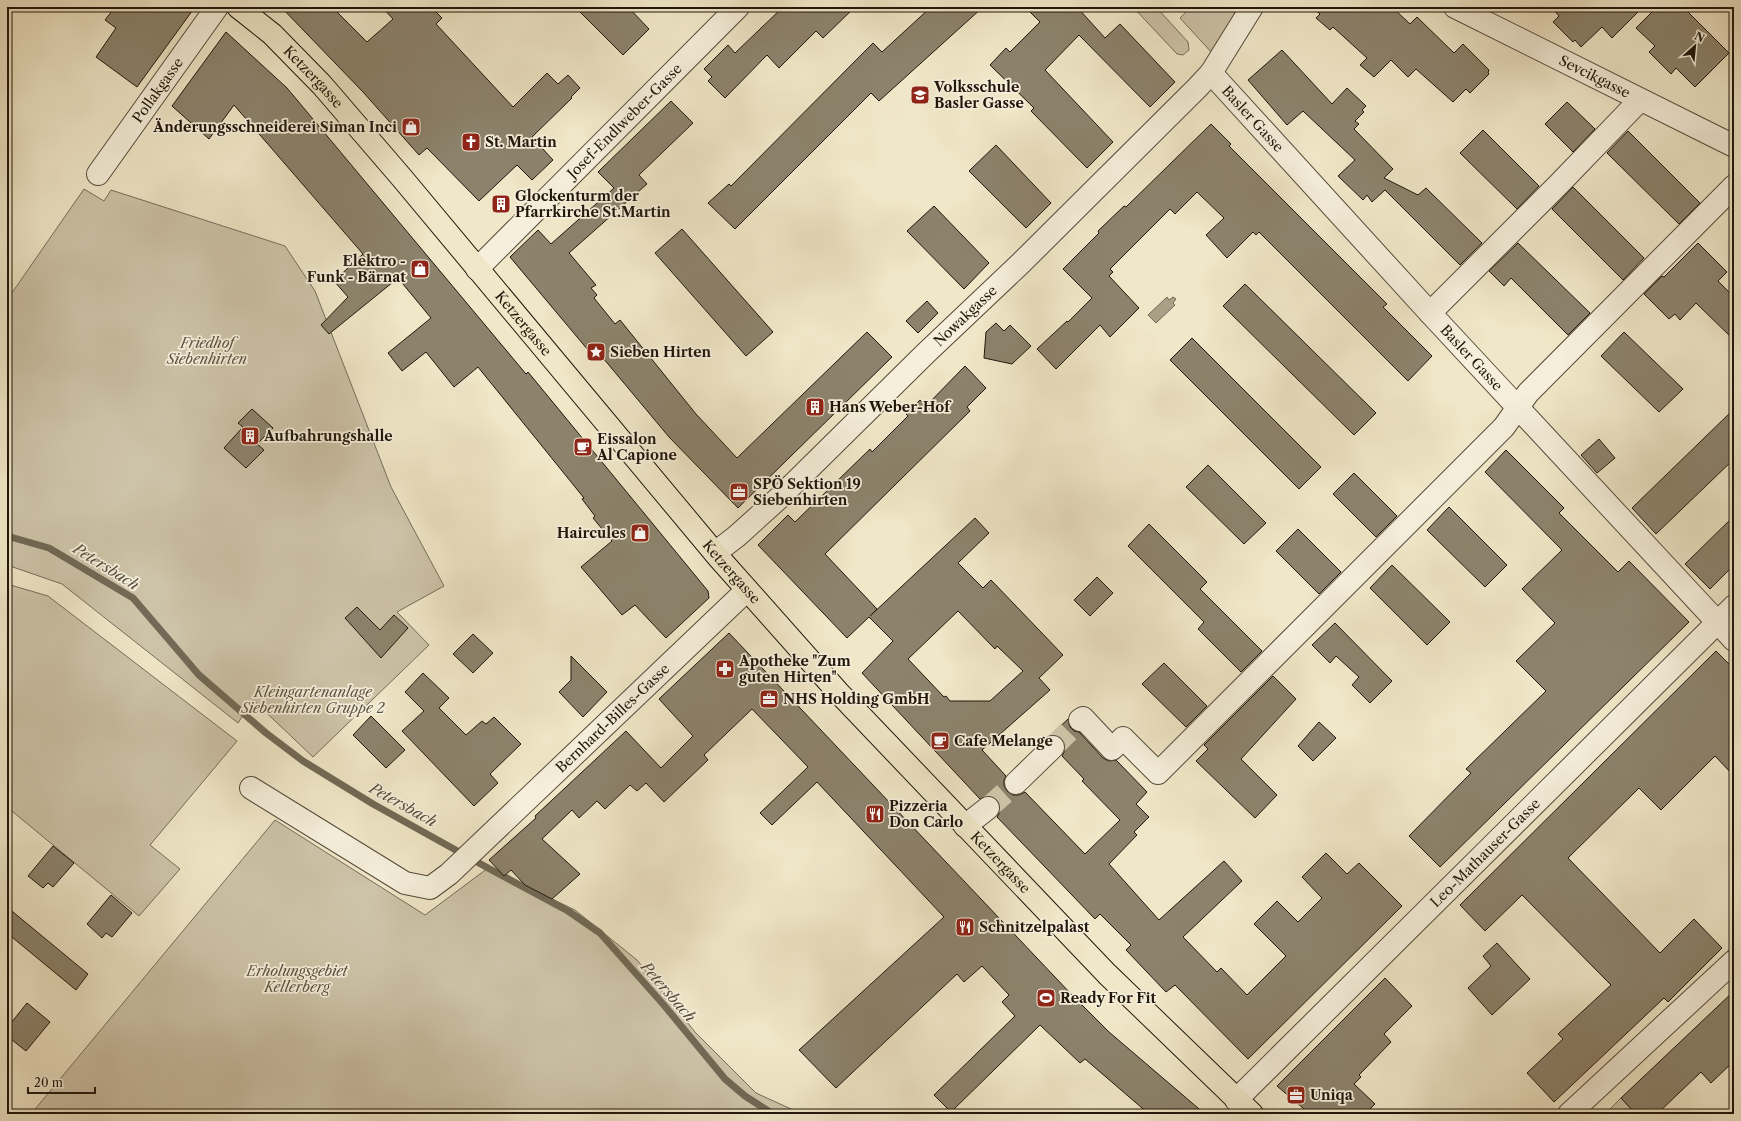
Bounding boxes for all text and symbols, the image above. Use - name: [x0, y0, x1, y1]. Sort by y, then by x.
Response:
- north arrow: [1675, 26, 1715, 66]
- text: N: [1692, 29, 1707, 46]
- street label: Ketzergasse: [280, 42, 347, 112]
- street label: Sevcikgasse: [1556, 51, 1633, 102]
- street label: Pollakgasse: [128, 54, 187, 126]
- street label: Josef-Endlweber-Gasse: [562, 59, 686, 184]
- place label: Volksschule Basler Gasse: [933, 78, 1024, 112]
- street label: Basler Gasse: [1218, 82, 1288, 156]
- school or university icon: Volksschule Basler Gasse: [909, 84, 931, 106]
- shop icon: Änderungsschneiderei Siman Inci: [400, 116, 422, 138]
- place label: Änderungsschneiderei Siman Inci: [152, 118, 397, 136]
- church icon: St. Martin: [460, 131, 482, 153]
- place label: St. Martin: [485, 133, 557, 151]
- place label: Glockenturm der Pfarrkirche St.Martin: [515, 187, 671, 221]
- building icon: Glockenturm der Pfarrkirche St.Martin: [490, 193, 512, 215]
- place label: Elektro - Funk - Bärnat: [307, 252, 406, 286]
- shop icon: Elektro - Funk - Bärnat: [409, 258, 431, 280]
- street label: Nowakgasse: [930, 281, 1001, 350]
- street label: Ketzergasse: [491, 287, 556, 360]
- street label: Basler Gasse: [1437, 321, 1507, 395]
- park label: Friedhof Siebenhirten: [166, 334, 247, 368]
- place icon: Sieben Hirten: [585, 341, 607, 363]
- place label: Sieben Hirten: [610, 343, 712, 361]
- building icon: Hans Weber-Hof: [804, 396, 826, 418]
- place label: Hans Weber-Hof: [829, 398, 952, 416]
- building icon: Aufbahrungshalle: [239, 425, 261, 447]
- place label: Aufbahrungshalle: [263, 427, 393, 445]
- place label: Eissalon Al Capione: [596, 430, 677, 464]
- cafe icon: Eissalon Al Capione: [572, 436, 594, 458]
- place label: SPÖ Sektion 19 Siebenhirten: [753, 475, 861, 509]
- office icon: SPÖ Sektion 19 Siebenhirten: [728, 481, 750, 503]
- shop icon: Haircules: [629, 522, 651, 544]
- place label: Haircules: [557, 524, 626, 542]
- street label: Ketzergasse: [699, 536, 764, 608]
- water label: Petersbach: [69, 538, 143, 594]
- place label: Apotheke "Zum guten Hirten": [738, 652, 851, 686]
- pharmacy icon: Apotheke "Zum guten Hirten": [714, 658, 736, 680]
- street label: Bernhard-Billes-Gasse: [552, 660, 673, 777]
- park label: Kleingartenanlage Siebenhirten Gruppe 2: [240, 683, 386, 717]
- office icon: NHS Holding GmbH: [758, 688, 780, 710]
- place label: NHS Holding GmbH: [783, 690, 930, 708]
- cafe icon: Cafe Melange: [929, 730, 951, 752]
- place label: Cafe Melange: [954, 732, 1053, 750]
- water label: Petersbach: [365, 778, 440, 831]
- street label: Leo-Mathauser-Gasse: [1426, 794, 1544, 911]
- place label: Pizzeria Don Carlo: [889, 797, 963, 831]
- restaurant icon: Pizzeria Don Carlo: [864, 803, 886, 825]
- street label: Ketzergasse: [967, 828, 1034, 897]
- restaurant icon: Schnitzelpalast: [954, 916, 976, 938]
- place label: Schnitzelpalast: [979, 918, 1090, 936]
- water label: Petersbach: [636, 957, 700, 1026]
- park label: Erholungsgebiet Kellerberg: [246, 962, 348, 996]
- sports icon: Ready For Fit: [1035, 987, 1057, 1009]
- place label: Ready For Fit: [1060, 989, 1157, 1007]
- scale bar: [28, 1069, 95, 1095]
- text: 20 m: [34, 1075, 63, 1090]
- office icon: Uniqa: [1285, 1084, 1307, 1106]
- place label: Uniqa: [1310, 1086, 1354, 1104]

